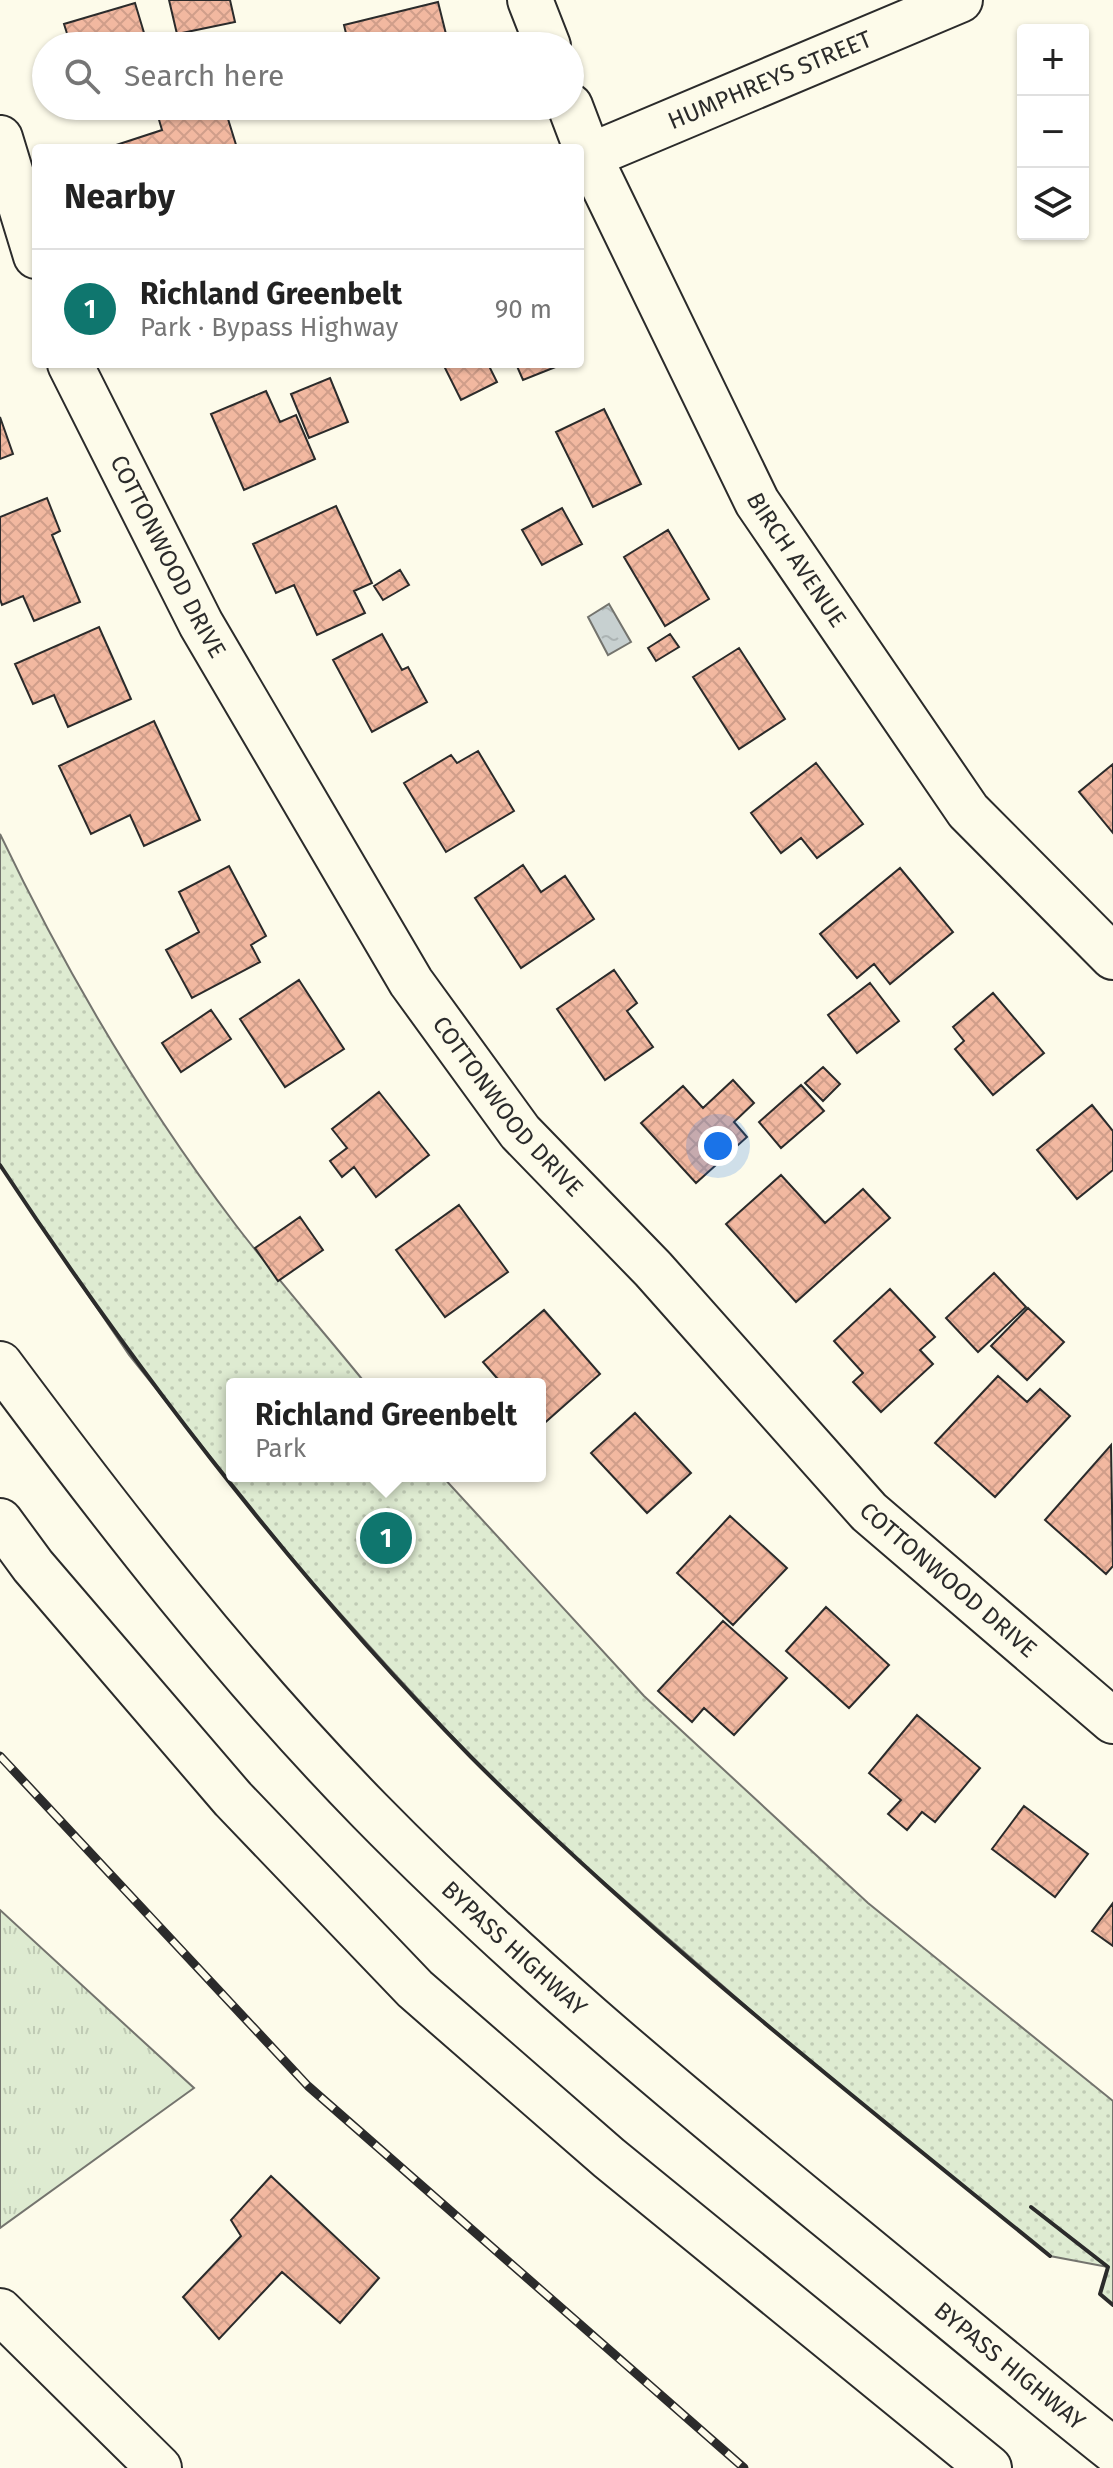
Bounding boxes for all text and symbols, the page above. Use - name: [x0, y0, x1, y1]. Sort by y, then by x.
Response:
- map controls: [1017, 24, 1089, 240]
- button: +: [1017, 24, 1089, 96]
- street label: HUMPHREYS STREET: [664, 25, 876, 135]
- search box: [32, 32, 584, 120]
- icon: search: [60, 54, 104, 98]
- text: Search here: [124, 58, 284, 94]
- button: −: [1017, 96, 1089, 168]
- button: layers: [1017, 168, 1089, 240]
- text: Nearby: [64, 176, 175, 217]
- text: Richland Greenbelt: [140, 276, 402, 312]
- text: 1: [84, 294, 96, 325]
- text: 90 m: [495, 294, 552, 325]
- text: Park · Bypass Highway: [140, 312, 398, 343]
- street label: COTTONWOOD DRIVE: [104, 451, 232, 663]
- street label: BIRCH AVENUE: [741, 488, 852, 632]
- street label: COTTONWOOD DRIVE: [427, 1011, 589, 1202]
- your location: [698, 1126, 738, 1166]
- popup: [226, 1378, 546, 1482]
- text: Richland Greenbelt: [255, 1397, 517, 1433]
- text: Park: [255, 1433, 306, 1464]
- street label: COTTONWOOD DRIVE: [853, 1497, 1042, 1663]
- pin: 1: [360, 1508, 412, 1568]
- street label: BYPASS HIGHWAY: [436, 1875, 593, 2022]
- street label: BYPASS HIGHWAY: [929, 2296, 1091, 2436]

